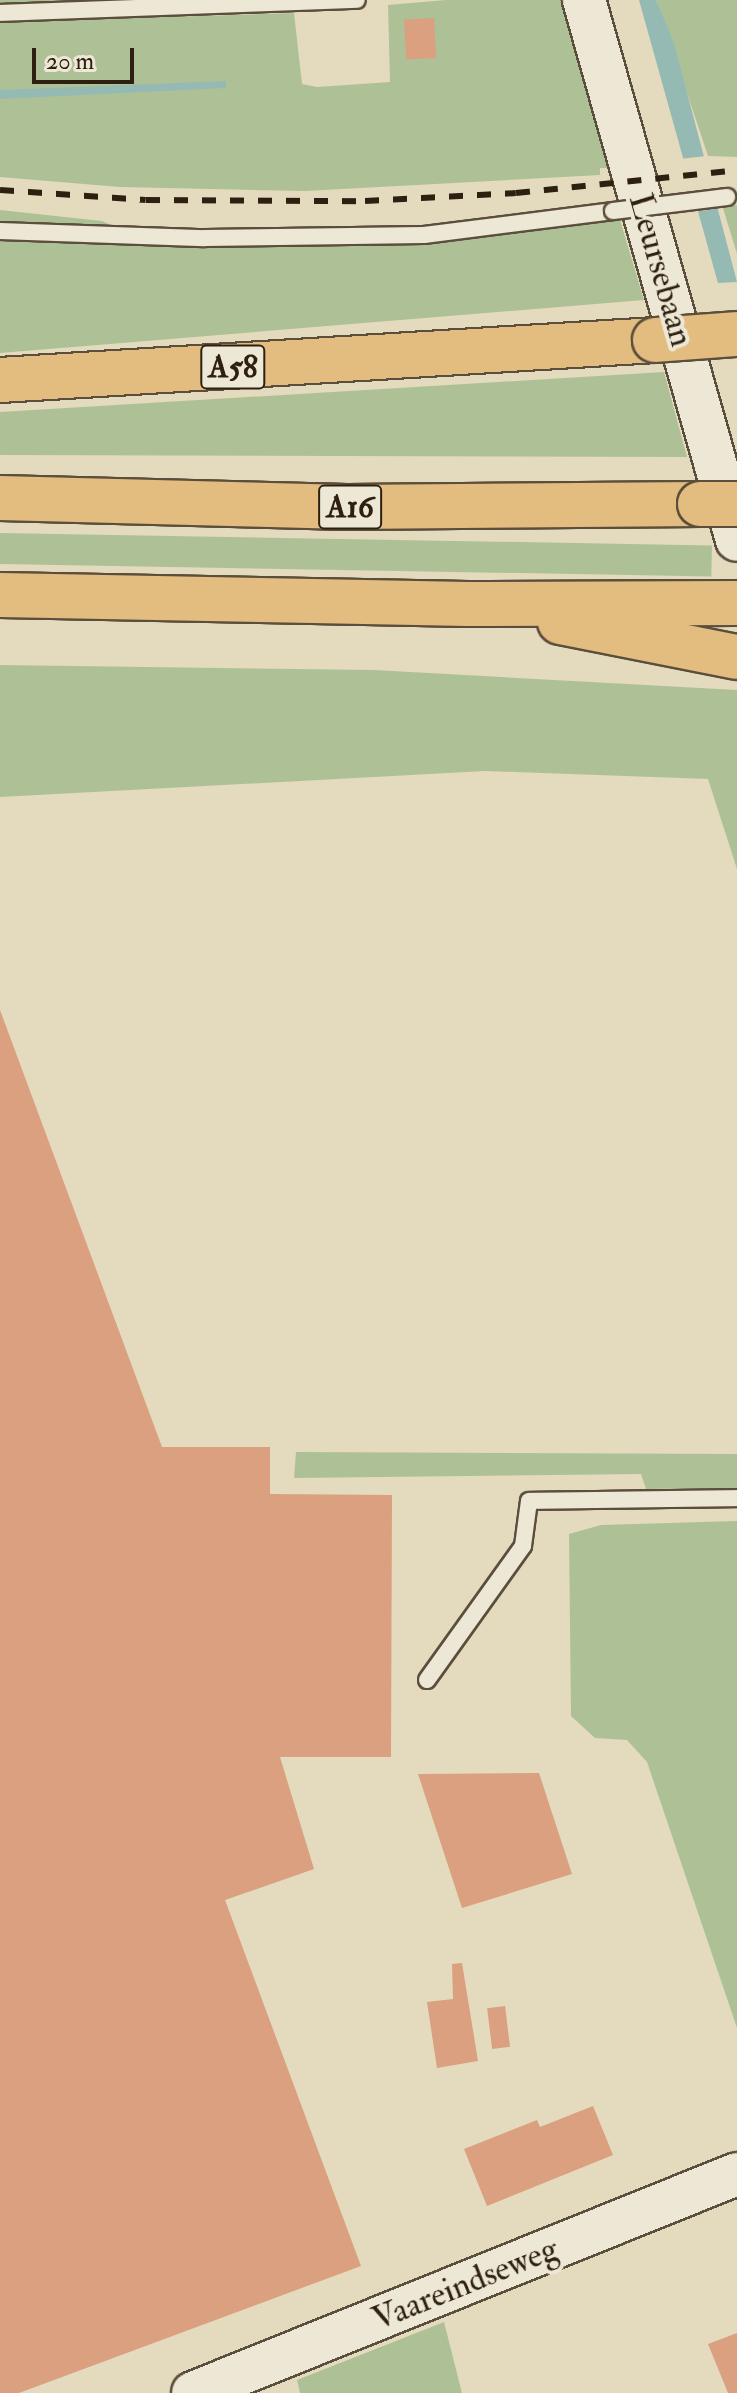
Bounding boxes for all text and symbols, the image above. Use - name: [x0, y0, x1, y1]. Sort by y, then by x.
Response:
- scale bar: [36, 32, 138, 82]
- text: 20 m: [46, 46, 94, 77]
- street label: Leursebaan: [620, 189, 702, 351]
- road number: A58: [199, 339, 267, 395]
- road number: A16: [318, 479, 382, 535]
- street label: Vaareindseweg: [366, 2228, 564, 2340]

